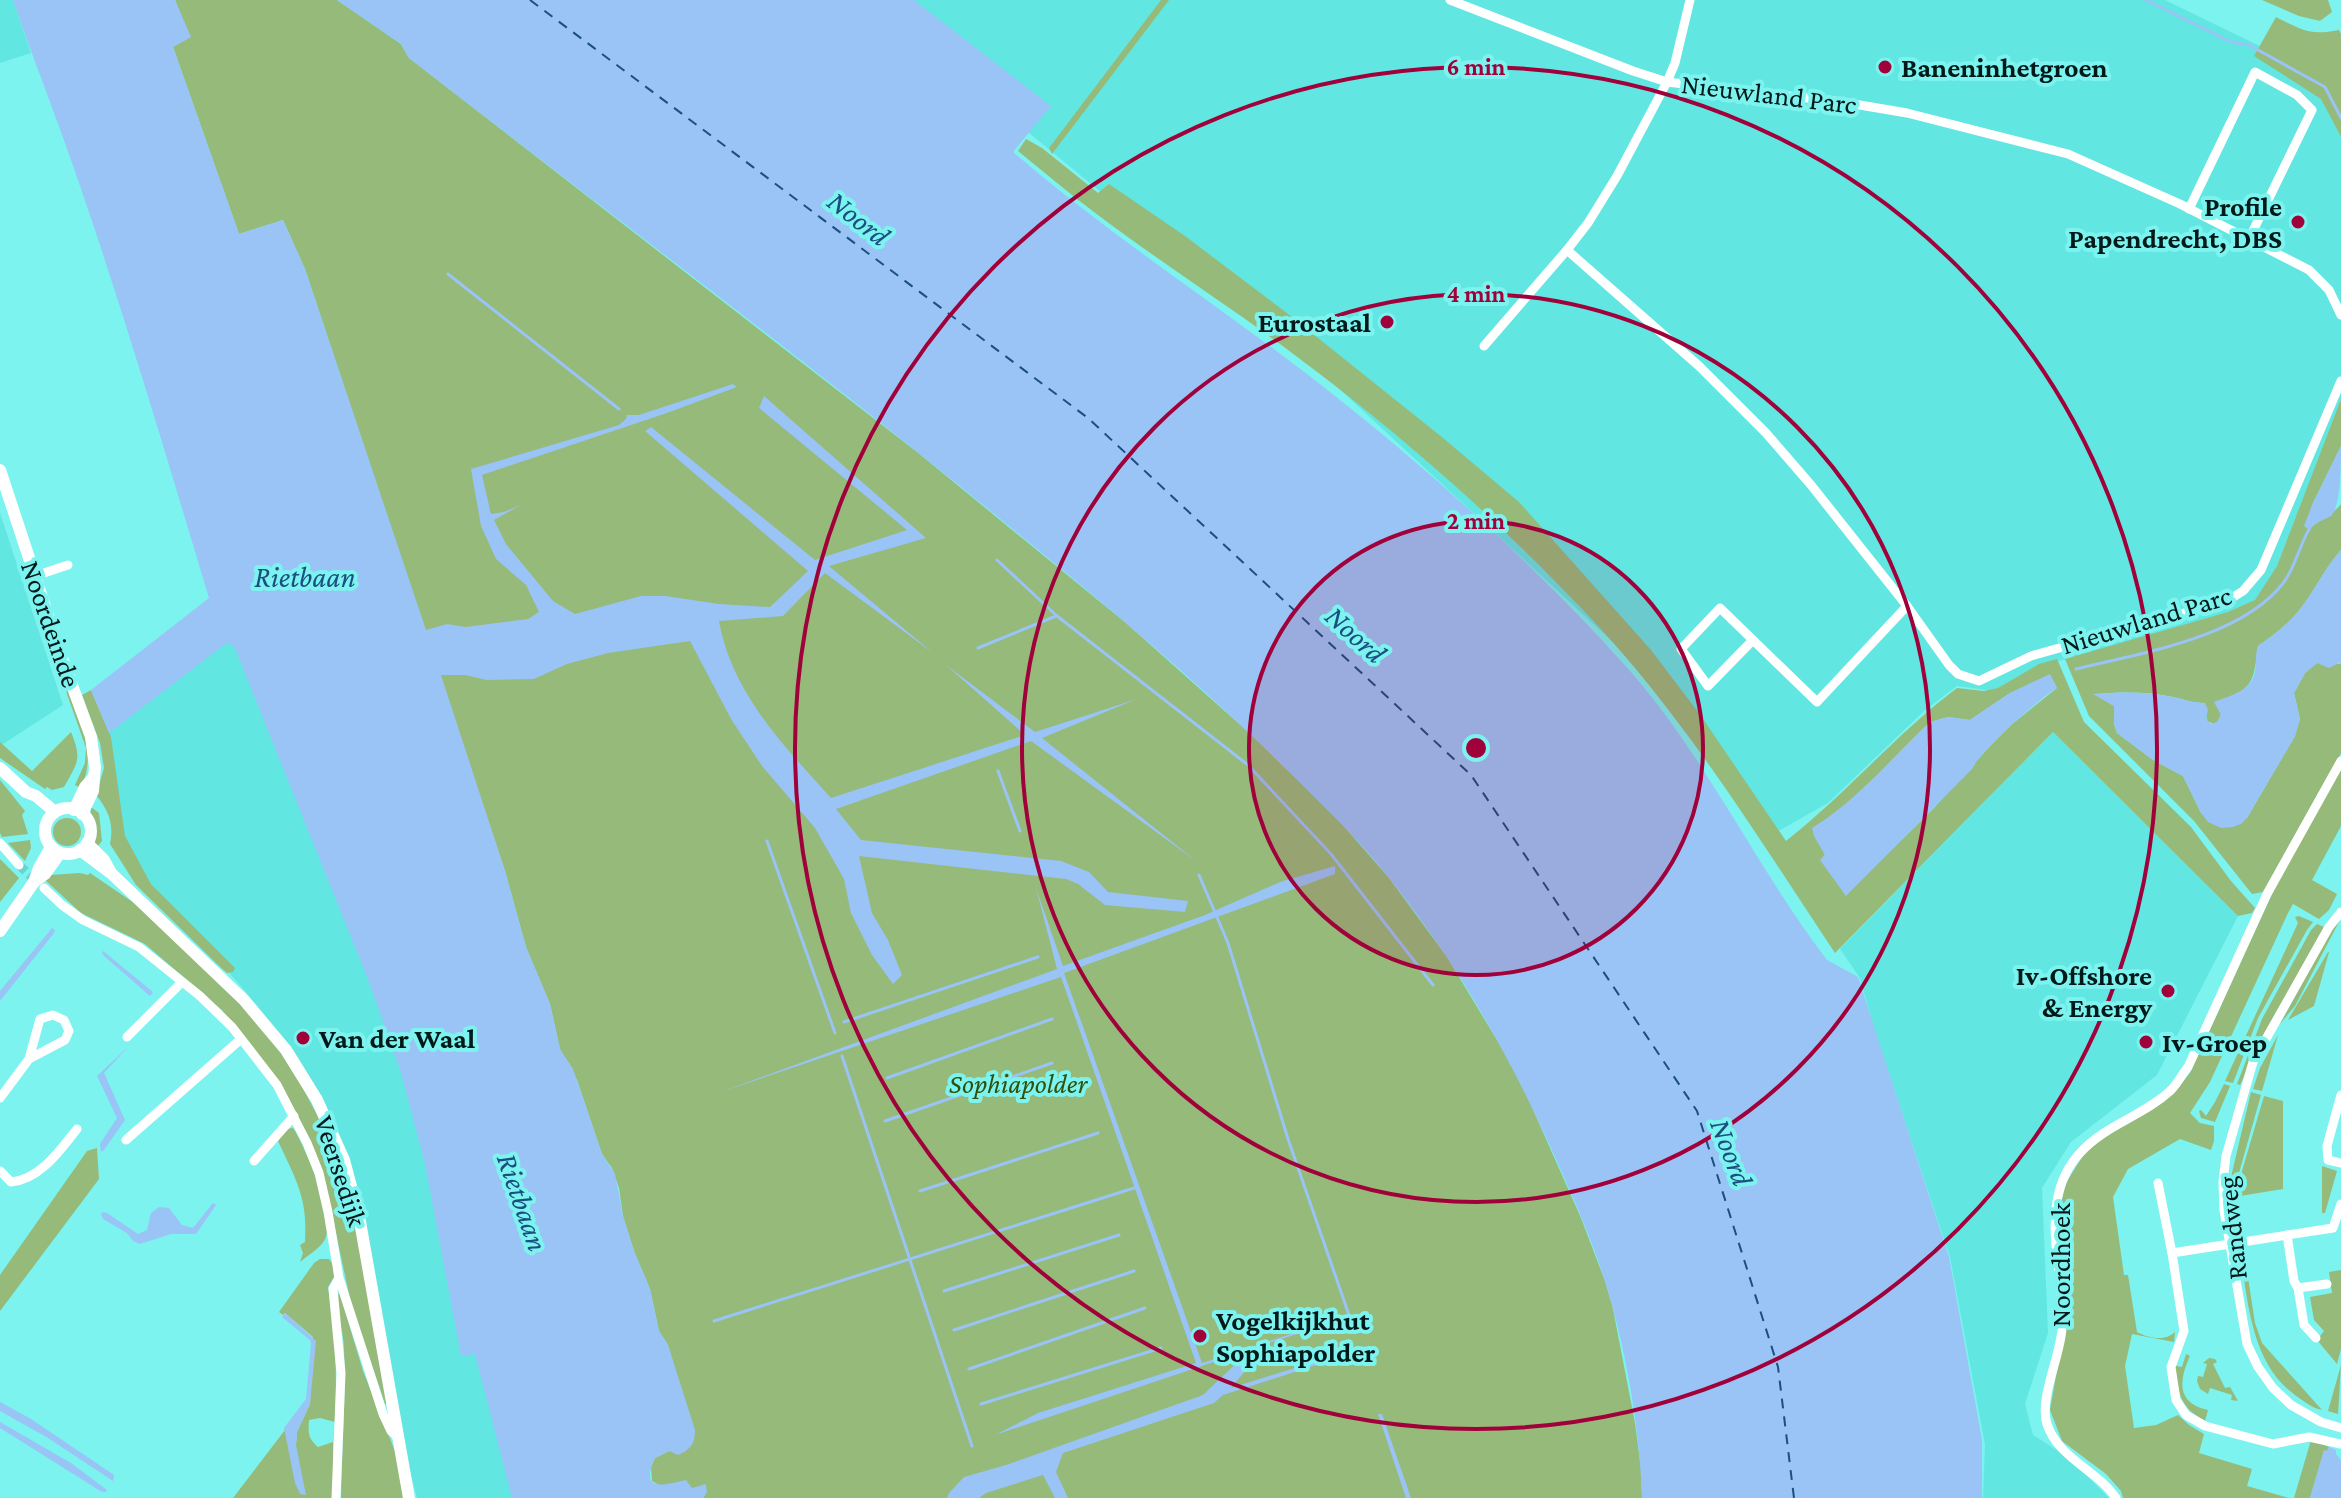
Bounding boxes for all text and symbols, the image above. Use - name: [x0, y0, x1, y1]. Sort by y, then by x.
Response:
- place label: Baneninhetgroen: [1901, 52, 2108, 83]
- text: 6 min: [1447, 53, 1506, 80]
- marker: Baneninhetgroen: [1876, 58, 1894, 76]
- street label: Nieuwland Parc: [1680, 68, 1859, 120]
- water label: Noord: [822, 184, 897, 253]
- place label: Profile Papendrecht, DBS: [2068, 191, 2282, 254]
- marker: Profile Papendrecht, DBS: [2289, 213, 2307, 231]
- text: 4 min: [1447, 280, 1506, 307]
- place label: Eurostaal: [1258, 307, 1371, 338]
- marker: Eurostaal: [1378, 313, 1396, 331]
- text: 2 min: [1447, 507, 1505, 534]
- street label: Noordeinde: [15, 557, 87, 691]
- water label: Rietbaan: [254, 560, 356, 593]
- street label: Nieuwland Parc: [2057, 579, 2235, 661]
- water label: Noord: [1319, 599, 1393, 670]
- centre of rings: [1462, 734, 1490, 762]
- place label: Iv-Offshore & Energy: [2016, 960, 2152, 1023]
- marker: Iv-Offshore & Energy: [2159, 982, 2177, 1000]
- place label: Van der Waal: [318, 1023, 475, 1054]
- place label: Iv-Groep: [2162, 1027, 2267, 1058]
- marker: Van der Waal: [294, 1029, 312, 1047]
- marker: Iv-Groep: [2137, 1033, 2155, 1051]
- park label: Sophiapolder: [949, 1068, 1088, 1099]
- street label: Veersedijk: [309, 1112, 374, 1231]
- water label: Noord: [1704, 1114, 1760, 1191]
- water label: Rietbaan: [491, 1149, 555, 1255]
- street label: Randweg: [2211, 1174, 2253, 1281]
- street label: Noordhoek: [2045, 1202, 2076, 1327]
- place label: Vogelkijkhut Sophiapolder: [1215, 1305, 1376, 1368]
- marker: Vogelkijkhut Sophiapolder: [1191, 1327, 1209, 1345]

